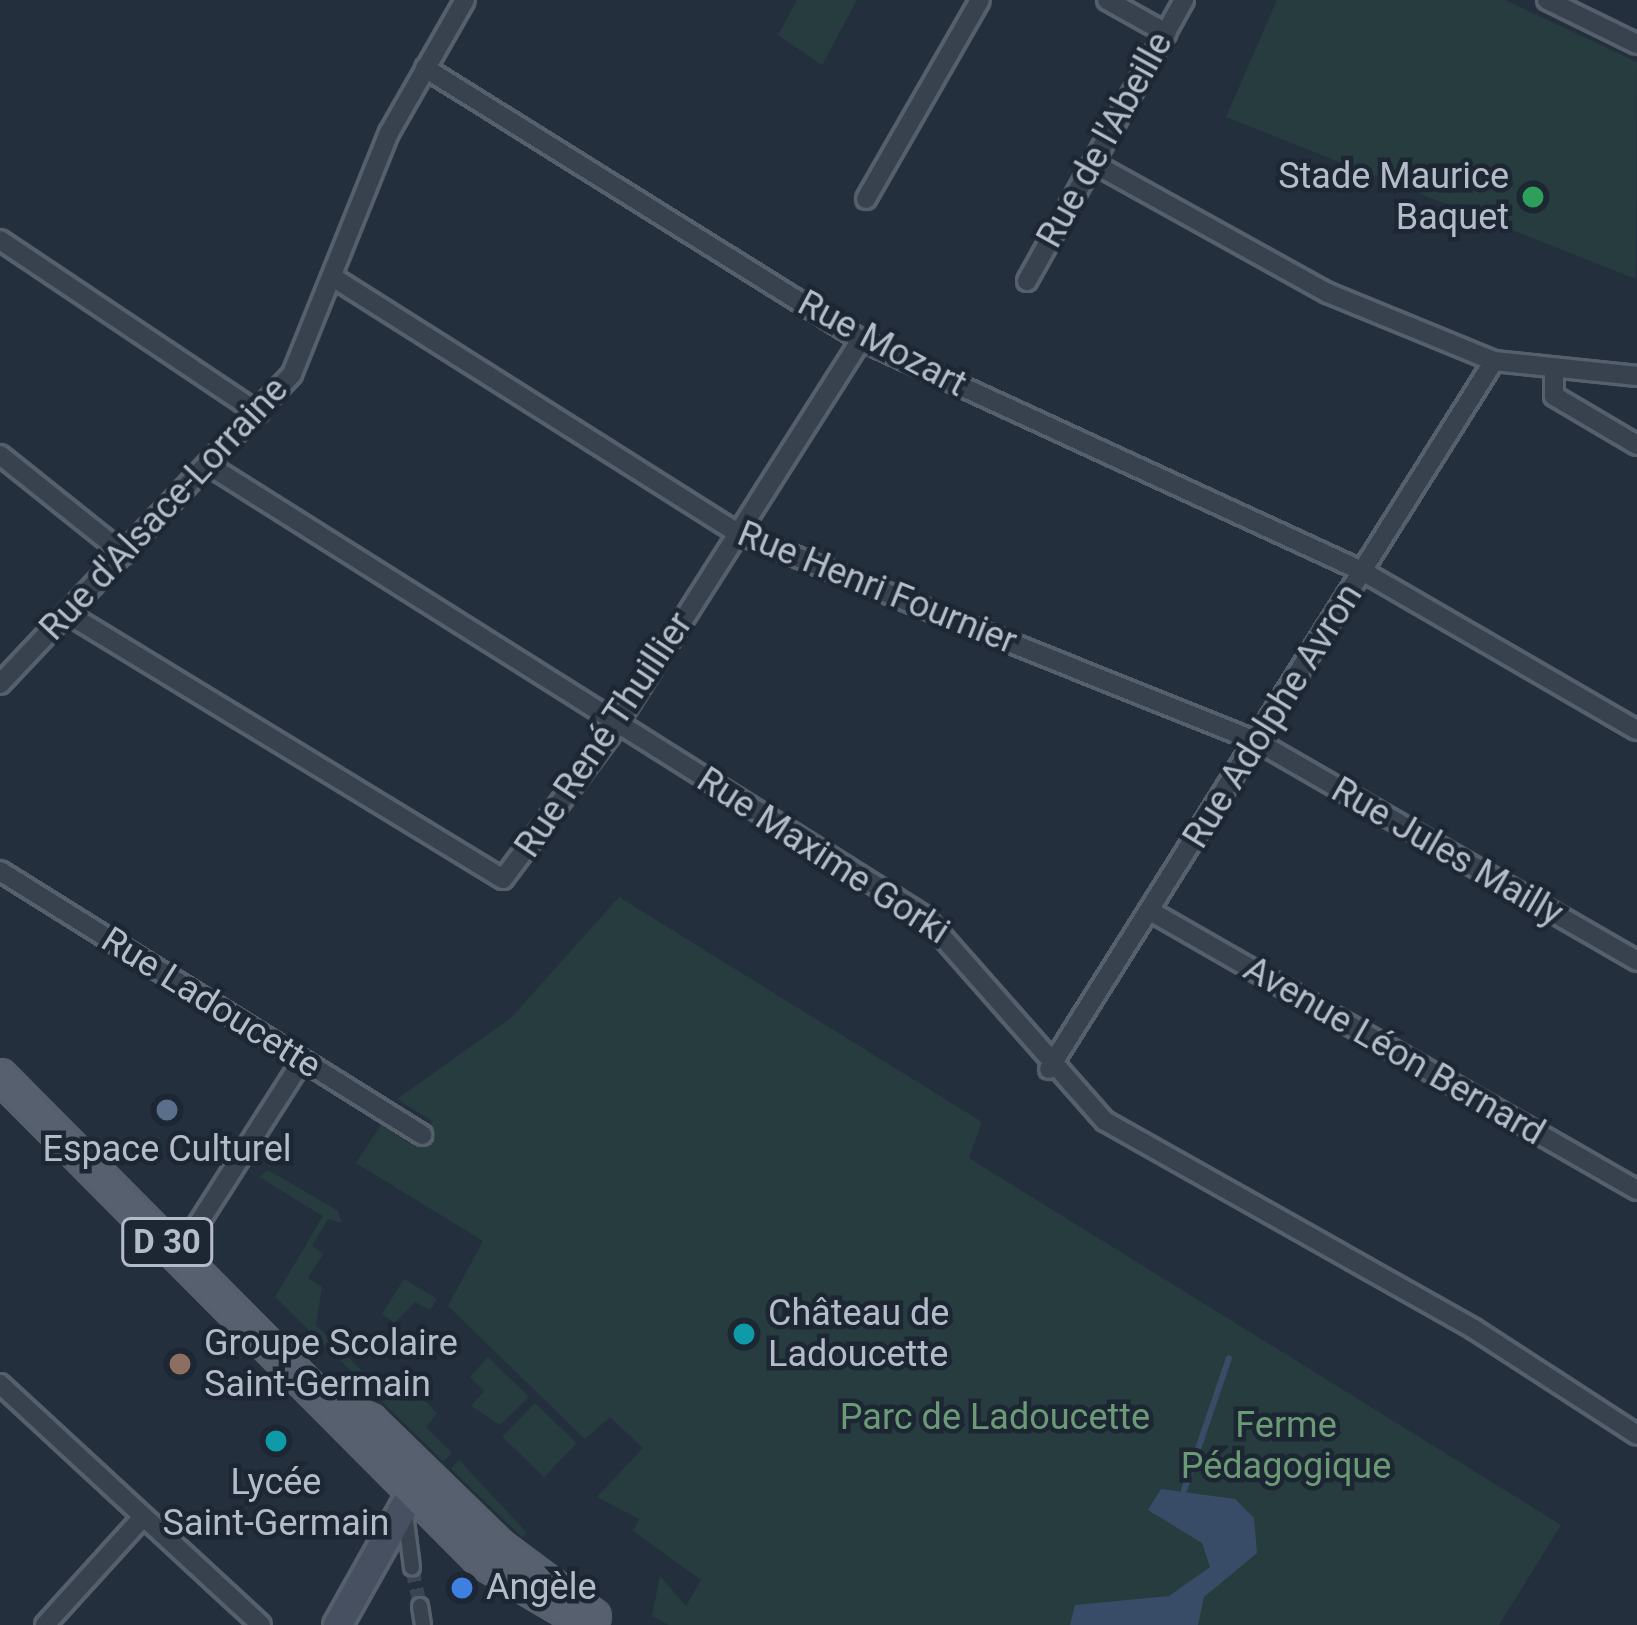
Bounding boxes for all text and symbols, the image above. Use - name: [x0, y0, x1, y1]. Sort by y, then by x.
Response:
- street label: Rue de l'Abeille: [1028, 25, 1182, 255]
- place label: Stade Maurice Baquet: [1278, 154, 1509, 239]
- marker: Stade Maurice Baquet: [1520, 184, 1546, 210]
- street label: Rue Mozart: [791, 282, 973, 406]
- street label: Rue d'Alsace-Lorraine: [31, 369, 297, 649]
- street label: Rue Henri Fournier: [731, 512, 1023, 664]
- street label: Rue Adolphe Avron: [1174, 576, 1372, 856]
- street label: Rue René Thuillier: [506, 604, 702, 866]
- street label: Rue Maxime Gorki: [689, 758, 957, 954]
- street label: Rue Jules Mailly: [1324, 768, 1570, 936]
- street label: Rue Ladoucette: [93, 918, 329, 1088]
- street label: Avenue Léon Bernard: [1236, 947, 1552, 1155]
- marker: Espace Culturel: [154, 1097, 180, 1123]
- place label: Espace Culturel: [42, 1128, 292, 1172]
- road number: D 30: [119, 1215, 215, 1269]
- place label: Château de Ladoucette: [768, 1291, 949, 1376]
- place label: Groupe Scolaire Saint-Germain: [204, 1321, 458, 1406]
- marker: Château de Ladoucette: [731, 1321, 757, 1347]
- marker: Groupe Scolaire Saint-Germain: [167, 1351, 193, 1377]
- park label: Parc de Ladoucette: [840, 1396, 1150, 1440]
- park label: Ferme Pédagogique: [1181, 1403, 1391, 1488]
- marker: Lycée Saint-Germain: [263, 1428, 289, 1454]
- place label: Lycée Saint-Germain: [163, 1460, 389, 1545]
- place label: Angèle: [486, 1566, 597, 1610]
- marker: Angèle: [449, 1575, 475, 1601]

